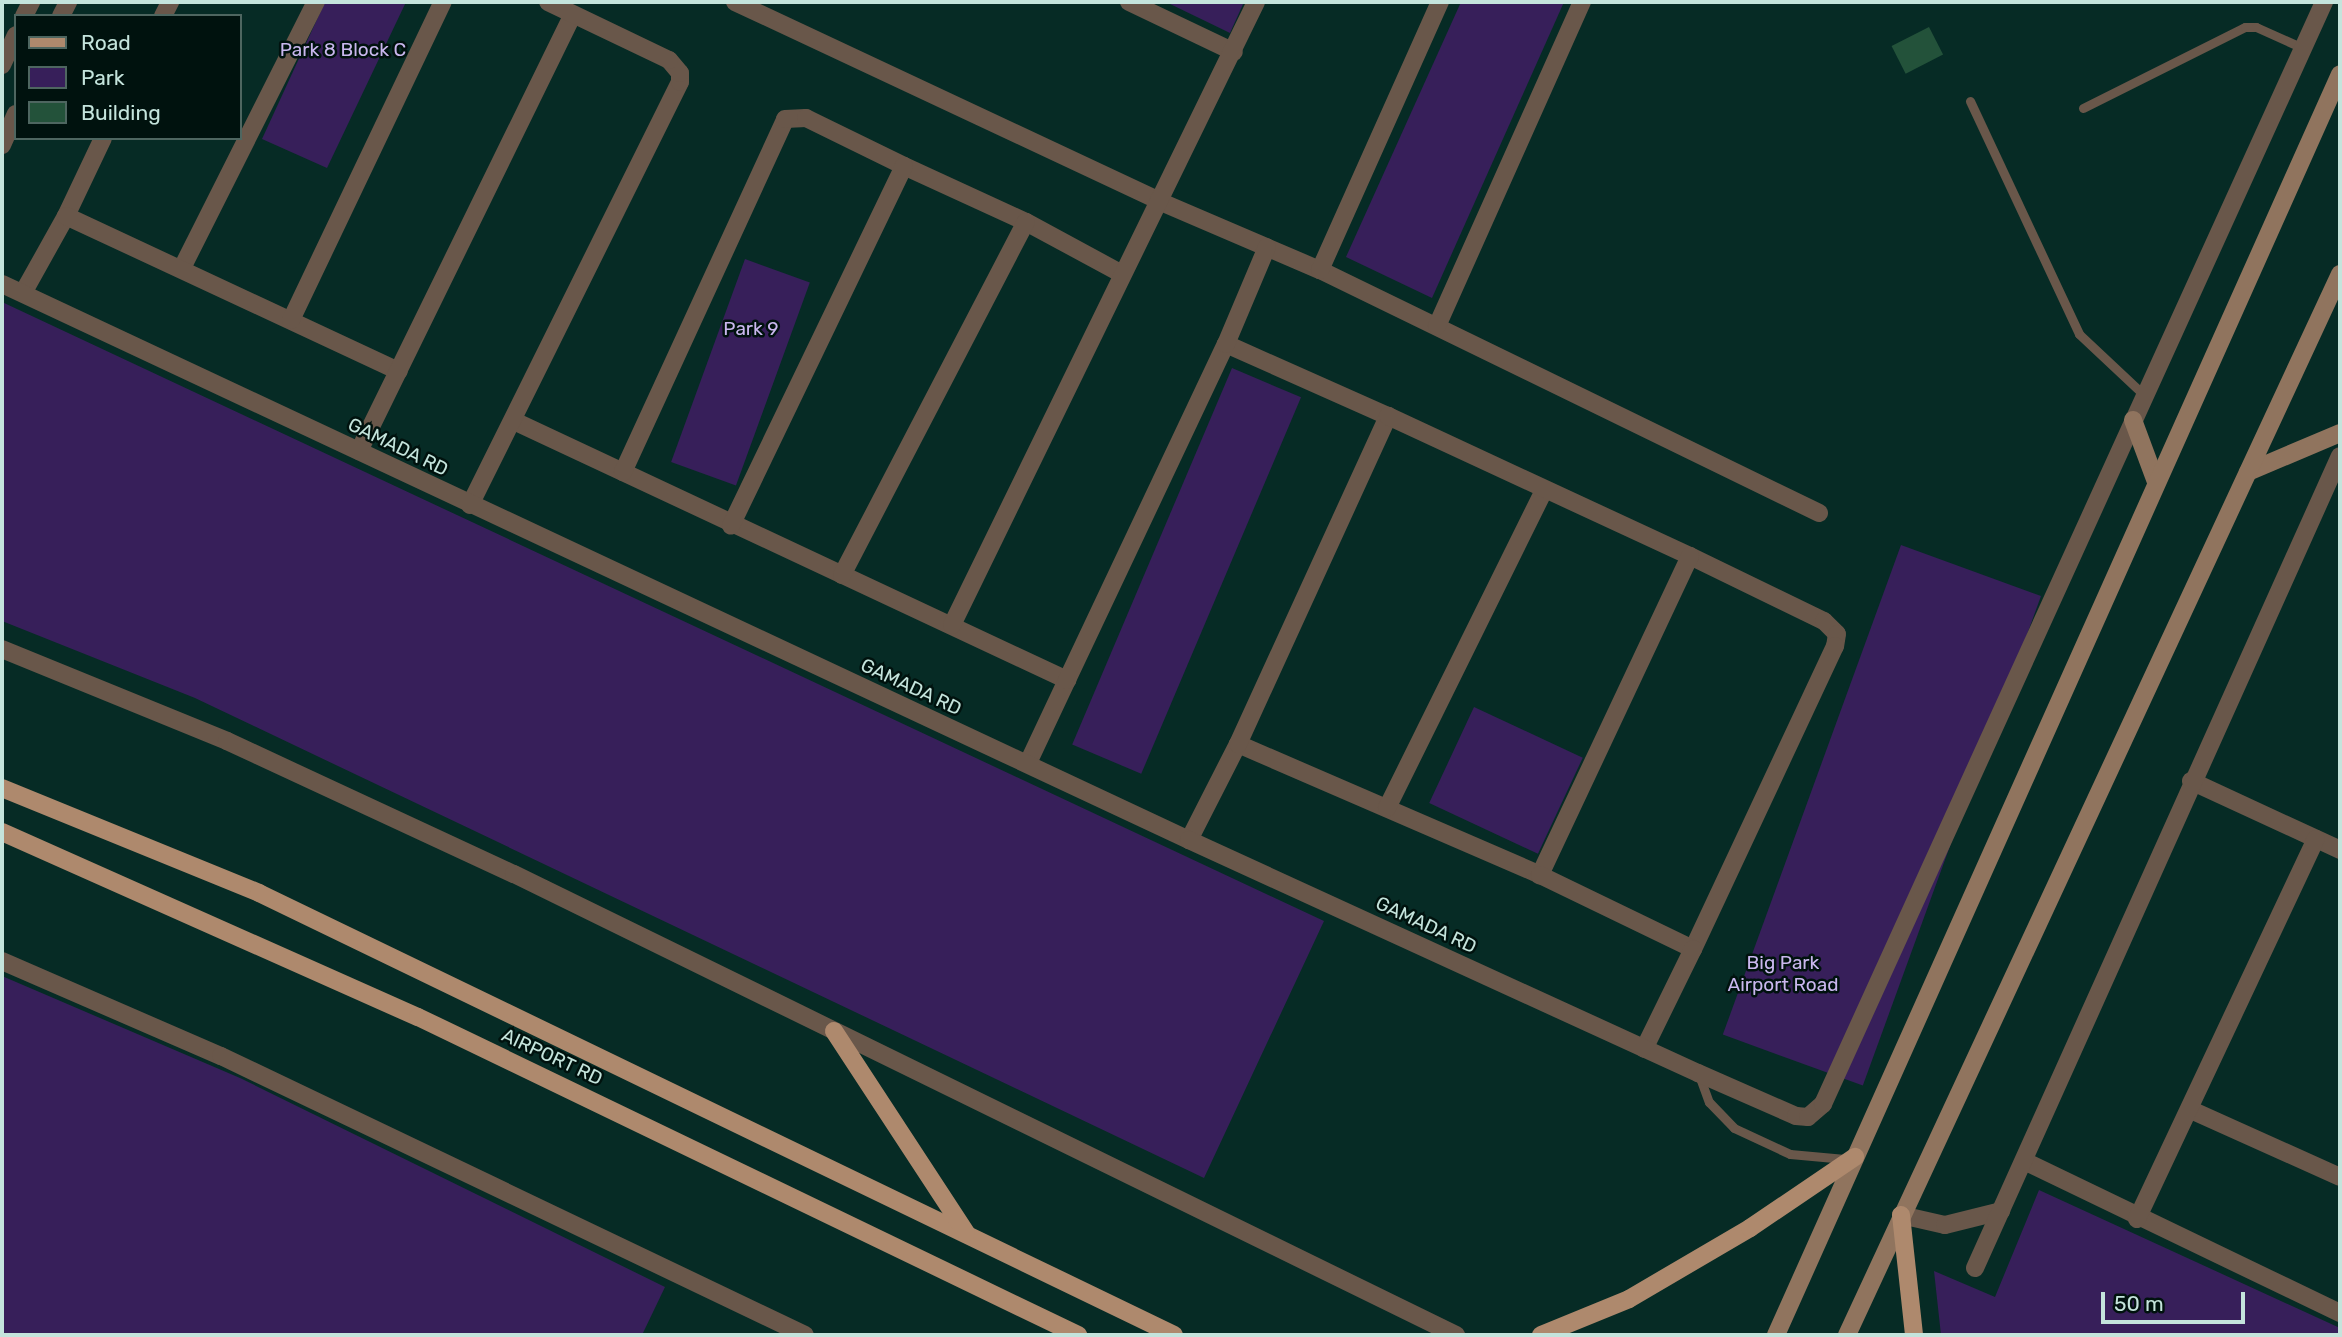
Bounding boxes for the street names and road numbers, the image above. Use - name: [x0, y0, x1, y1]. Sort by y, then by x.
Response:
- street label: GAMADA RD: [344, 413, 452, 481]
- street label: GAMADA RD: [857, 654, 965, 720]
- street label: GAMADA RD: [1372, 892, 1480, 958]
- street label: AIRPORT RD: [498, 1024, 606, 1090]

